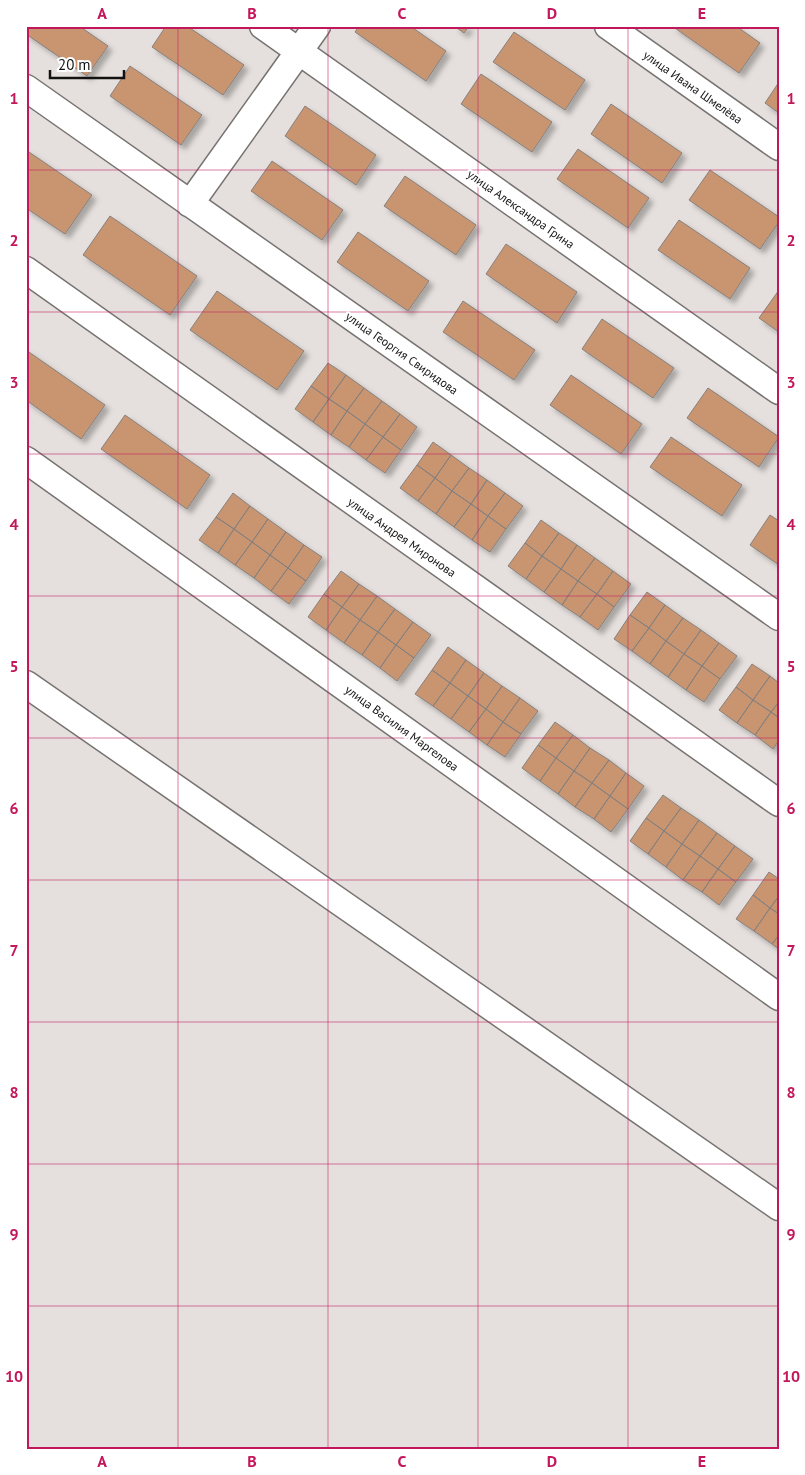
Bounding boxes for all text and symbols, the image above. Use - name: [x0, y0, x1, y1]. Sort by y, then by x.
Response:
- text: A: [97, 3, 107, 23]
- text: B: [247, 3, 257, 23]
- text: C: [398, 3, 407, 23]
- text: D: [547, 3, 557, 23]
- text: E: [698, 3, 706, 23]
- street label: улица Ивана Шмелёва: [641, 47, 746, 127]
- scale bar: [50, 48, 124, 80]
- text: 20 m: [58, 55, 91, 74]
- text: 1: [9, 88, 19, 108]
- text: 1: [786, 88, 796, 108]
- street label: улица Александра Грина: [464, 166, 578, 252]
- text: 2: [9, 230, 19, 250]
- text: 2: [786, 230, 796, 250]
- street label: улица Георгия Свиридова: [343, 308, 461, 398]
- text: 3: [9, 372, 19, 392]
- text: 3: [786, 372, 796, 392]
- street label: улица Андрея Миронова: [345, 494, 459, 580]
- text: 4: [9, 514, 19, 534]
- text: 4: [786, 514, 796, 534]
- text: 5: [9, 656, 19, 676]
- text: 5: [786, 656, 796, 676]
- street label: улица Василия Маргелова: [342, 682, 462, 774]
- text: 6: [9, 798, 19, 818]
- text: 6: [786, 798, 796, 818]
- text: 7: [9, 940, 19, 960]
- text: 7: [786, 940, 796, 960]
- text: 8: [9, 1082, 19, 1102]
- text: 8: [786, 1082, 796, 1102]
- text: 9: [9, 1224, 19, 1244]
- text: 9: [786, 1224, 796, 1244]
- text: 10: [5, 1366, 23, 1386]
- text: 10: [782, 1366, 800, 1386]
- text: A: [97, 1451, 107, 1471]
- text: B: [247, 1451, 257, 1471]
- text: C: [398, 1451, 407, 1471]
- text: D: [547, 1451, 557, 1471]
- text: E: [698, 1451, 706, 1471]

